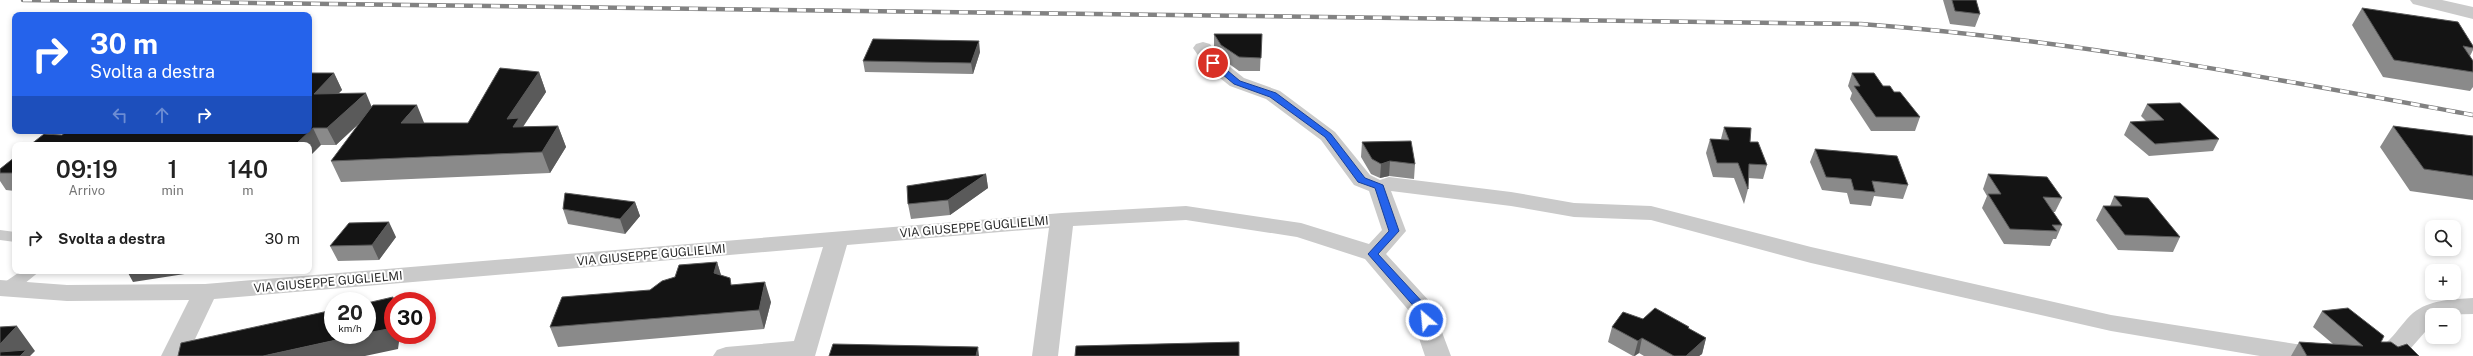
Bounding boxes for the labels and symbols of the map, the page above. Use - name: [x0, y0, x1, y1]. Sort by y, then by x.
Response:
- pin: [1196, 46, 1230, 80]
- street label: VIA GIUSEPPE GUGLIELMI: [899, 214, 1049, 240]
- street label: VIA GIUSEPPE GUGLIELMI: [576, 242, 726, 268]
- street label: VIA GIUSEPPE GUGLIELMI: [253, 269, 403, 295]
- speed limit sign: 30: [384, 292, 436, 344]
- position arrow: [1405, 299, 1447, 341]

